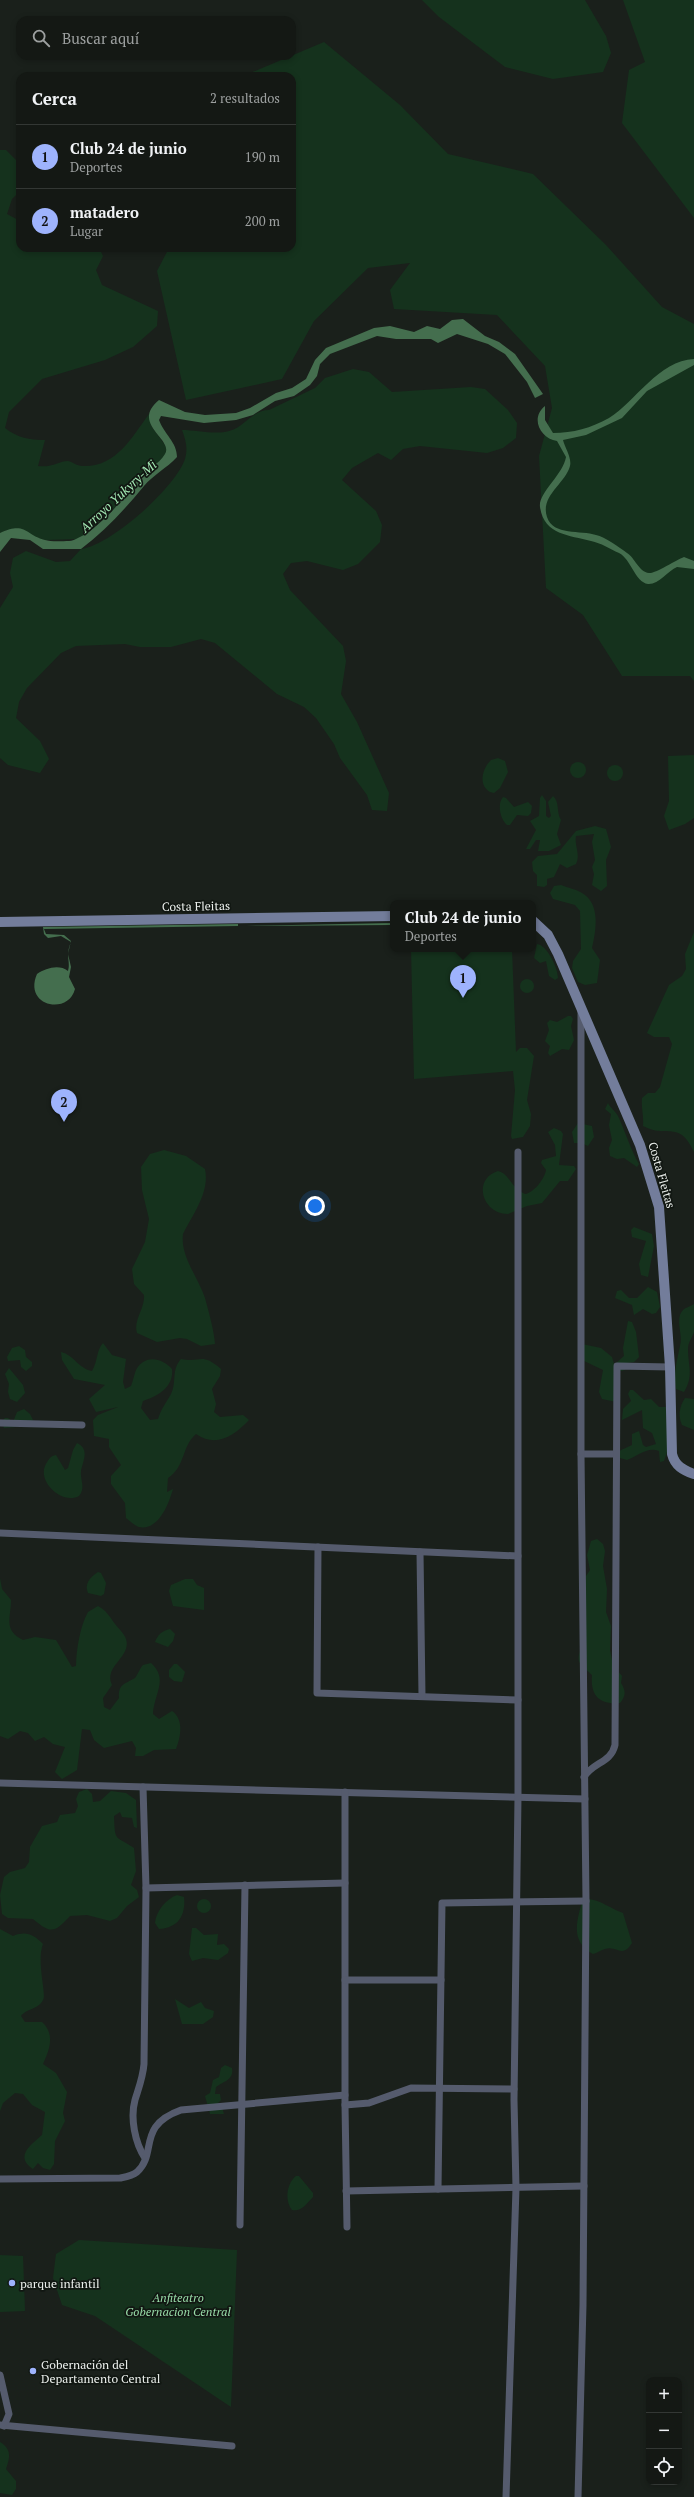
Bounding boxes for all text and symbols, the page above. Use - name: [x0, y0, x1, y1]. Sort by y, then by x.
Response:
- search box: [16, 16, 296, 60]
- icon: search: [30, 27, 52, 49]
- text: Buscar aquí: [62, 28, 139, 48]
- text: Cerca: [32, 87, 77, 110]
- text: 2 resultados: [210, 89, 280, 107]
- text: Club 24 de junio: [70, 138, 187, 158]
- text: 1: [41, 148, 49, 166]
- text: 190 m: [245, 148, 280, 166]
- text: Deportes: [70, 158, 122, 176]
- text: matadero: [70, 202, 139, 222]
- text: 2: [41, 212, 49, 230]
- text: 200 m: [245, 212, 280, 230]
- text: Lugar: [70, 222, 103, 240]
- water label: Arroyo Yukyry-Mi: [75, 455, 161, 537]
- street label: Costa Fleitas: [162, 898, 230, 914]
- popup: [390, 900, 536, 952]
- text: Club 24 de junio: [405, 907, 521, 927]
- text: Deportes: [405, 927, 457, 945]
- pin: 1: [450, 965, 476, 998]
- pin: 2: [51, 1089, 77, 1122]
- street label: Costa Fleitas: [645, 1140, 679, 1210]
- your location: [305, 1196, 325, 1216]
- place label: parque infantil: [20, 2276, 100, 2291]
- marker: parque infantil: [7, 2278, 17, 2288]
- park label: Anfiteatro Gobernacion Central: [125, 2290, 232, 2319]
- place label: Gobernación del Departamento Central: [41, 2357, 161, 2386]
- marker: Gobernación del Departamento Central: [28, 2366, 38, 2376]
- map controls: [646, 2377, 682, 2485]
- button: +: [646, 2377, 682, 2413]
- button: −: [646, 2413, 682, 2449]
- button: locate: [646, 2449, 682, 2485]

